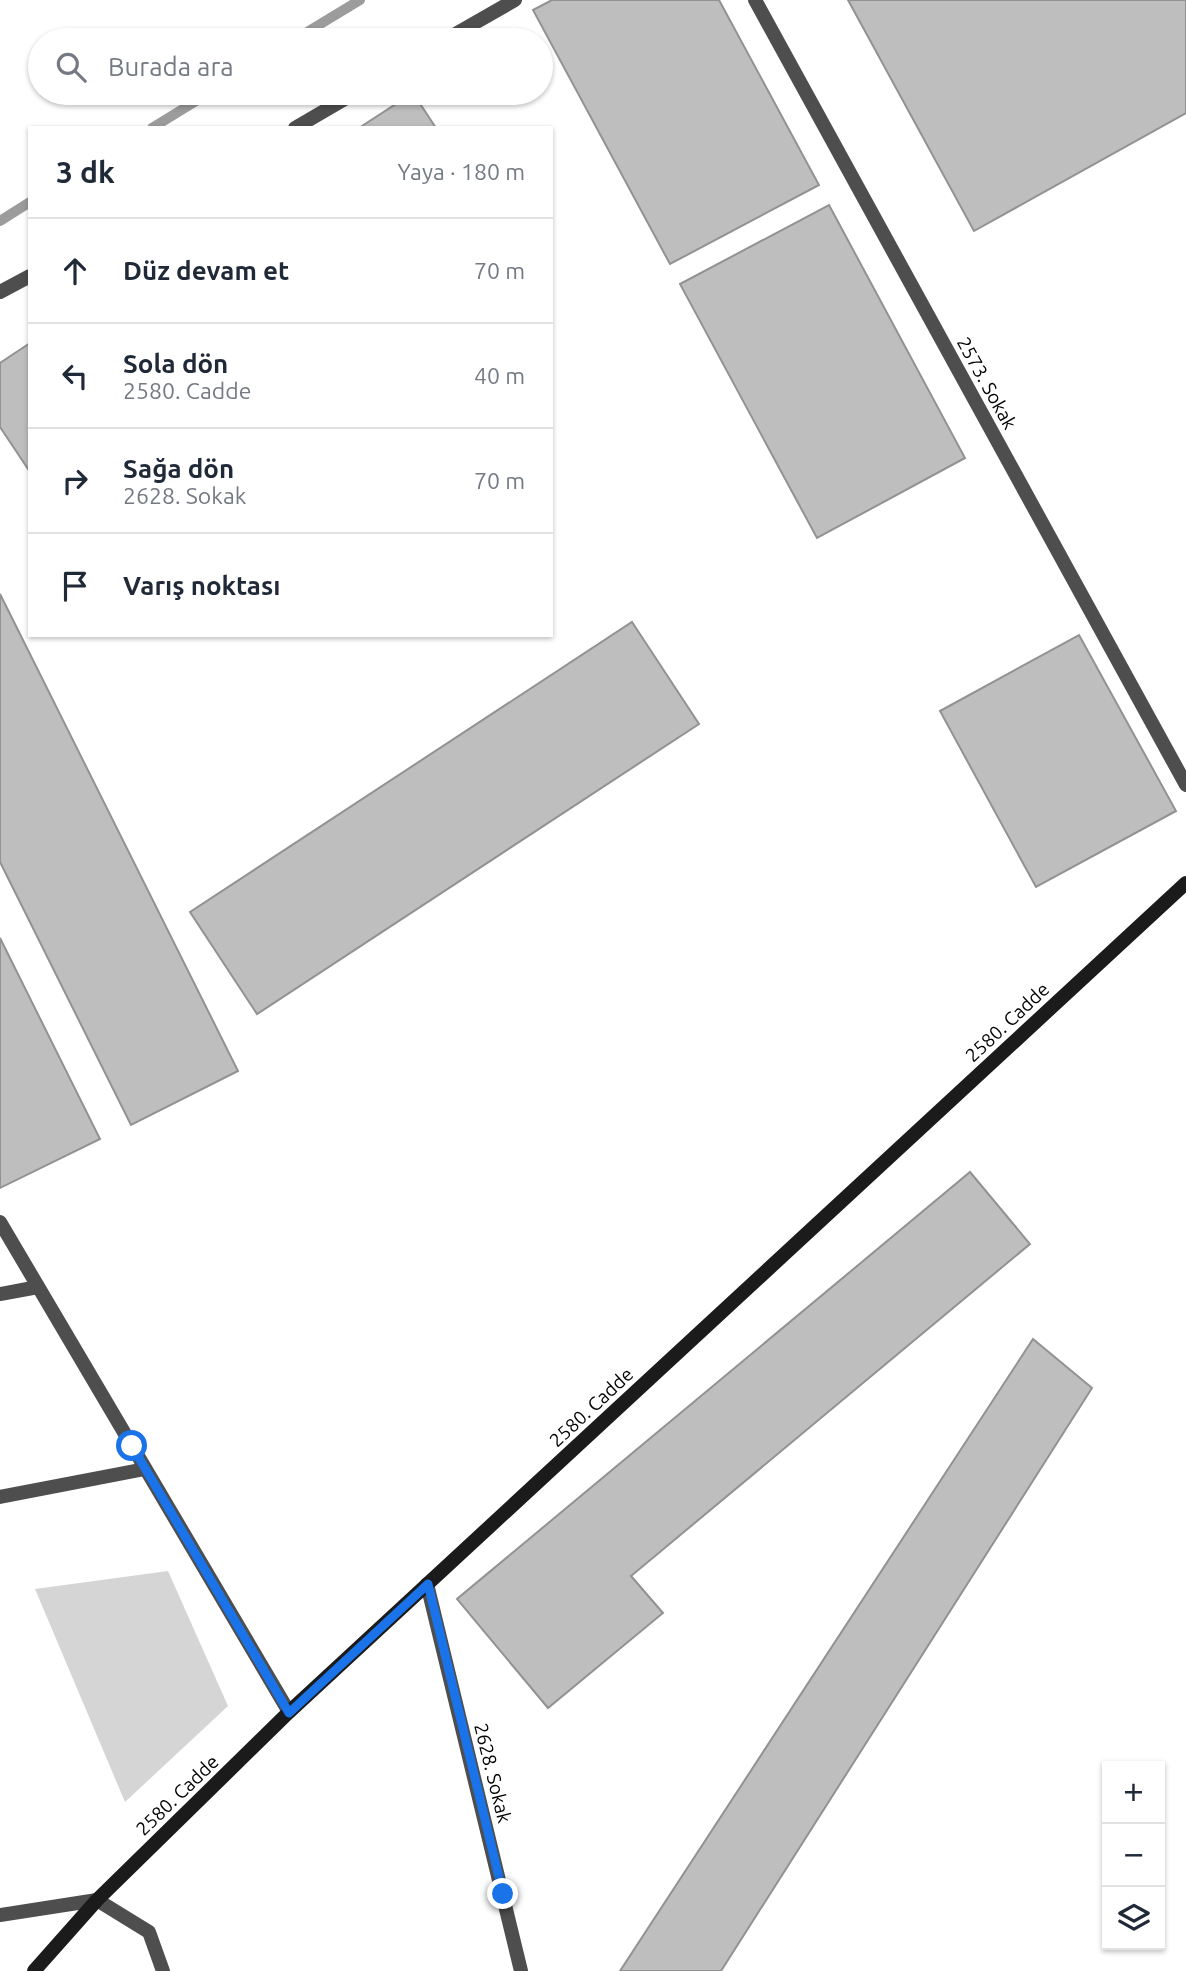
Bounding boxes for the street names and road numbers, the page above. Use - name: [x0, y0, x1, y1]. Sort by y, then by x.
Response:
- street label: 2573. Sokak: [953, 333, 1022, 433]
- street label: 2580. Cadde: [961, 978, 1053, 1066]
- street label: 2580. Cadde: [545, 1363, 637, 1451]
- street label: 2628. Sokak: [470, 1721, 516, 1825]
- street label: 2580. Cadde: [131, 1750, 223, 1840]

